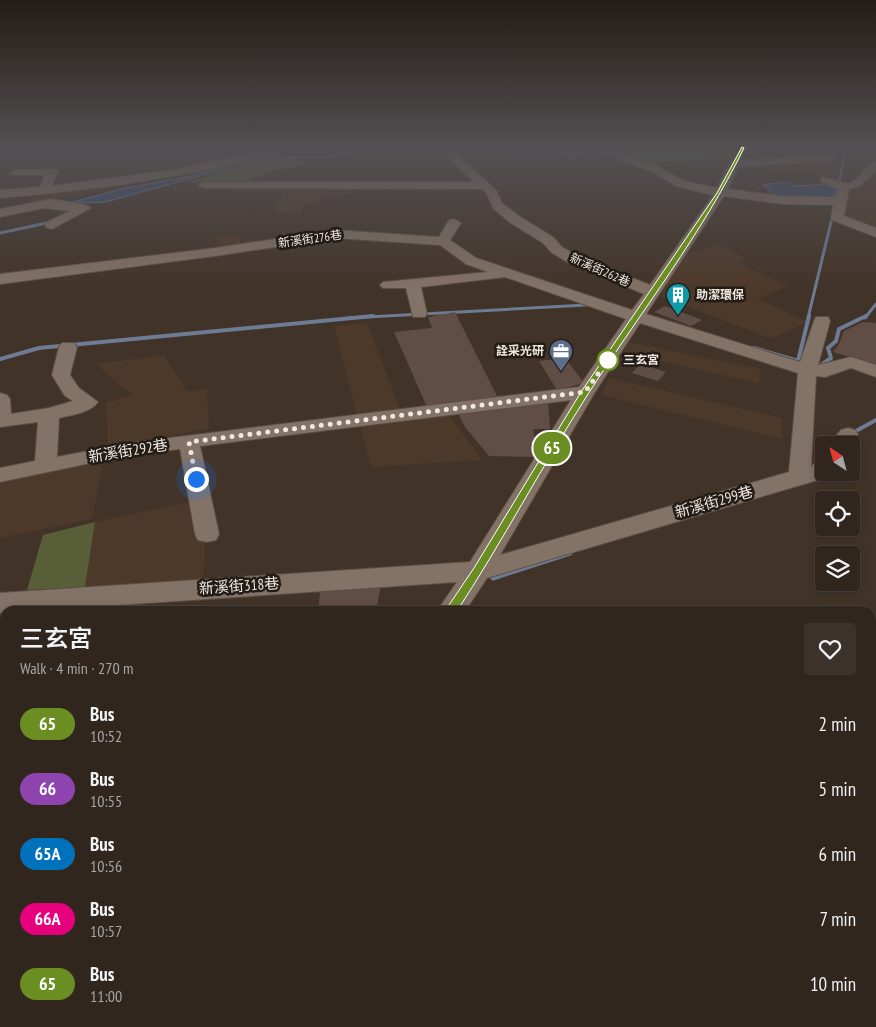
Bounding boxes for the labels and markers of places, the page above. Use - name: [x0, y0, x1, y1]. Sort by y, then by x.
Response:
- building icon: 助潔環保: [665, 282, 691, 316]
- place label: 助潔環保: [696, 287, 744, 302]
- office icon: 詮采光研: [548, 338, 574, 372]
- place label: 詮采光研: [496, 343, 544, 358]
- marker: 三玄宮: [597, 349, 619, 371]
- place label: 三玄宮: [623, 352, 659, 367]

